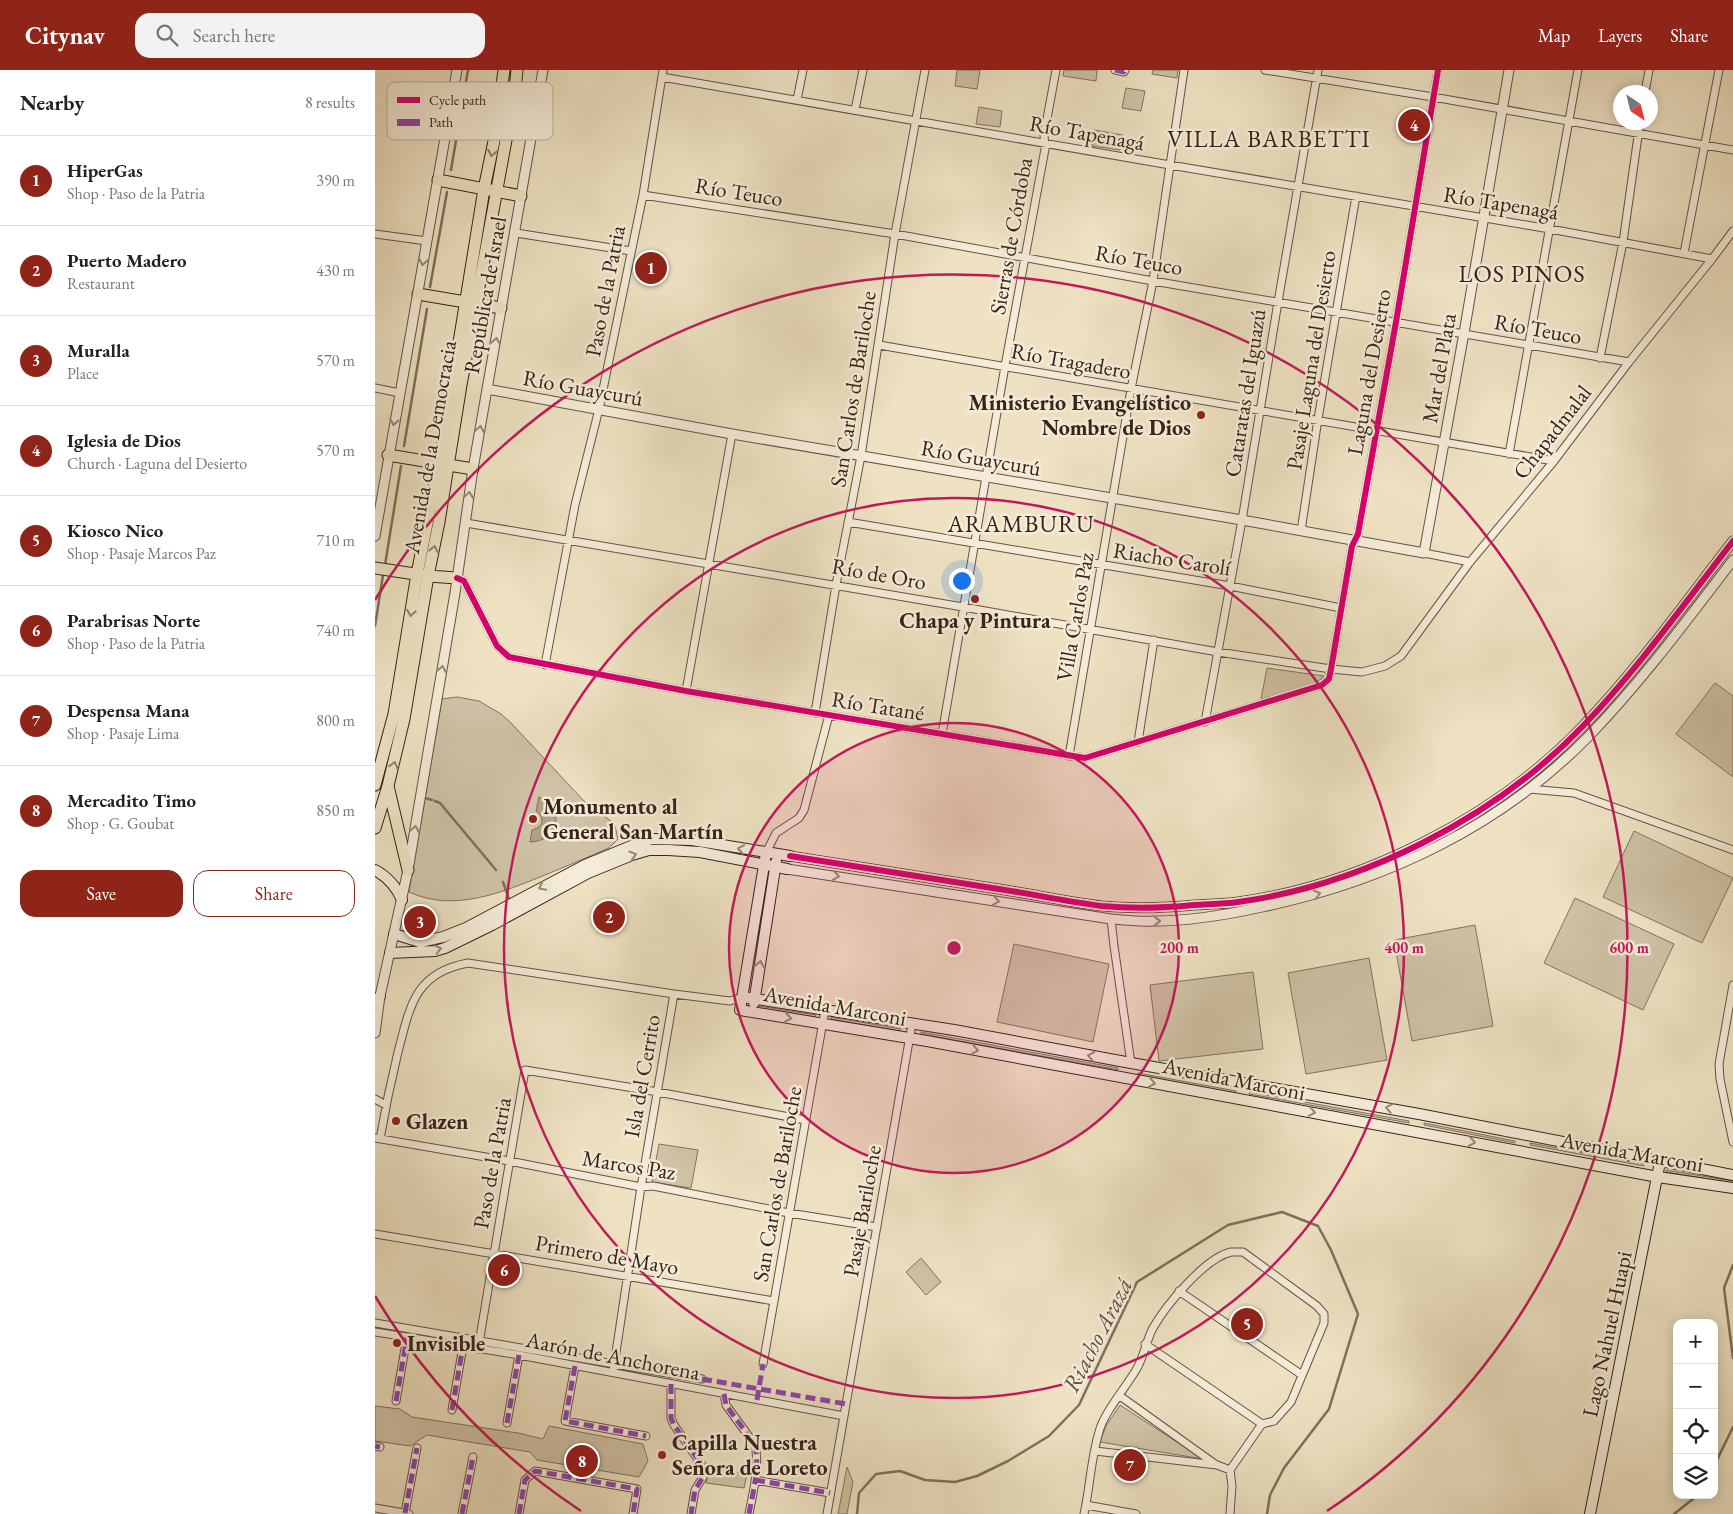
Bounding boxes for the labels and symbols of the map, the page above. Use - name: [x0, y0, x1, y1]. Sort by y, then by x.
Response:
- legend: [387, 82, 553, 140]
- north arrow: [1613, 85, 1658, 130]
- text: Cycle path: [429, 91, 486, 109]
- pin: 4: [1398, 106, 1430, 144]
- street label: Río Tapenagá: [1027, 109, 1147, 157]
- text: Path: [429, 113, 453, 131]
- district label: VILLA BARBETTI: [1167, 123, 1371, 154]
- one-way arrow: [487, 148, 497, 157]
- street label: Sierras de Córdoba: [983, 155, 1039, 317]
- street label: Río Teuco: [693, 171, 785, 213]
- street label: Río Tapenagá: [1441, 180, 1561, 226]
- street label: República de Israel: [457, 214, 513, 376]
- street label: Paso de la Patria: [578, 223, 632, 359]
- street label: Río Teuco: [1093, 238, 1185, 282]
- street label: Pasaje Laguna del Desierto: [1279, 248, 1343, 472]
- pin: 1: [635, 249, 667, 287]
- one-way arrow: [419, 258, 429, 267]
- district label: LOS PINOS: [1458, 258, 1586, 289]
- street label: Laguna del Desierto: [1340, 286, 1398, 457]
- street label: San Carlos de Bariloche: [823, 289, 883, 489]
- street label: Cataratas del Iguazú: [1217, 307, 1273, 479]
- street label: Río Teuco: [1492, 307, 1584, 351]
- street label: Mar del Plata: [1415, 311, 1463, 425]
- street label: Río Tragadero: [1009, 336, 1133, 386]
- one-way arrow: [490, 337, 500, 346]
- street label: Avenida de la Democracia: [397, 338, 463, 557]
- street label: Río Guaycurú: [521, 363, 646, 413]
- street label: Chapadmalal: [1506, 379, 1598, 485]
- place label: Ministerio Evangelístico Nombre de Dios: [969, 388, 1191, 442]
- marker: Ministerio Evangelístico Nombre de Dios: [1195, 409, 1207, 421]
- one-way arrow: [390, 418, 400, 427]
- one-way arrow: [474, 425, 484, 434]
- street label: Río Guaycurú: [919, 433, 1044, 483]
- one-way arrow: [463, 491, 474, 499]
- district label: ARAMBURU: [946, 508, 1095, 539]
- street label: Riacho Carolí: [1111, 535, 1233, 583]
- one-way arrow: [428, 544, 439, 553]
- street label: Villa Carlos Paz: [1049, 549, 1101, 684]
- street label: Río de Oro: [829, 551, 929, 597]
- your location: [949, 568, 975, 594]
- marker: Chapa y Pintura: [969, 593, 981, 605]
- place label: Chapa y Pintura: [899, 606, 1051, 635]
- one-way arrow: [406, 609, 416, 617]
- one-way arrow: [437, 664, 447, 673]
- street label: Río Tatané: [830, 684, 927, 728]
- one-way arrow: [388, 760, 399, 769]
- place label: Monumento al General San Martín: [543, 792, 724, 846]
- marker: Monumento al General San Martín: [527, 813, 539, 825]
- one-way arrow: [410, 824, 420, 833]
- one-way arrow: [737, 844, 746, 854]
- one-way arrow: [628, 850, 637, 860]
- one-way arrow: [832, 870, 840, 881]
- one-way arrow: [538, 881, 547, 891]
- one-way arrow: [1312, 889, 1321, 900]
- one-way arrow: [992, 896, 1000, 906]
- pin: 2: [593, 898, 625, 936]
- pin: 3: [404, 903, 436, 941]
- one-way arrow: [1153, 915, 1161, 926]
- text: 200 m: [1159, 938, 1199, 957]
- text: 400 m: [1384, 938, 1424, 957]
- text: 600 m: [1609, 938, 1649, 957]
- centre of rings: [945, 939, 963, 957]
- one-way arrow: [434, 944, 443, 955]
- one-way arrow: [755, 959, 765, 968]
- street label: Avenida Marconi: [760, 979, 909, 1033]
- street label: Isla del Cerrito: [617, 1012, 667, 1140]
- one-way arrow: [784, 1012, 792, 1022]
- one-way arrow: [971, 1044, 980, 1055]
- one-way arrow: [1087, 1051, 1096, 1061]
- street label: Avenida Marconi: [1159, 1051, 1308, 1107]
- one-way arrow: [1148, 1077, 1157, 1087]
- street label: San Carlos de Bariloche: [746, 1084, 809, 1284]
- street label: Paso de la Patria: [466, 1095, 518, 1231]
- one-way arrow: [1385, 1104, 1394, 1114]
- place label: Glazen: [406, 1107, 469, 1136]
- one-way arrow: [1308, 1107, 1316, 1117]
- marker: Glazen: [390, 1115, 402, 1127]
- street label: Avenida Marconi: [1557, 1125, 1706, 1179]
- one-way arrow: [1467, 1136, 1476, 1147]
- street label: Marcos Paz: [580, 1143, 678, 1187]
- street label: Pasaje Bariloche: [836, 1143, 888, 1279]
- street label: Primero de Mayo: [533, 1228, 681, 1282]
- street label: Lago Nahuel Huapi: [1575, 1248, 1639, 1420]
- pin: 6: [488, 1251, 520, 1289]
- water label: Riacho Arazá: [1055, 1272, 1139, 1397]
- pin: 5: [1231, 1305, 1263, 1343]
- street label: Aarón de Anchorena: [523, 1325, 703, 1387]
- place label: Invisible: [407, 1329, 485, 1358]
- marker: Invisible: [391, 1337, 403, 1349]
- place label: Capilla Nuestra Señora de Loreto: [672, 1428, 828, 1482]
- pin: 8: [566, 1442, 598, 1480]
- pin: 7: [1114, 1446, 1146, 1484]
- marker: Capilla Nuestra Señora de Loreto: [656, 1449, 668, 1461]

